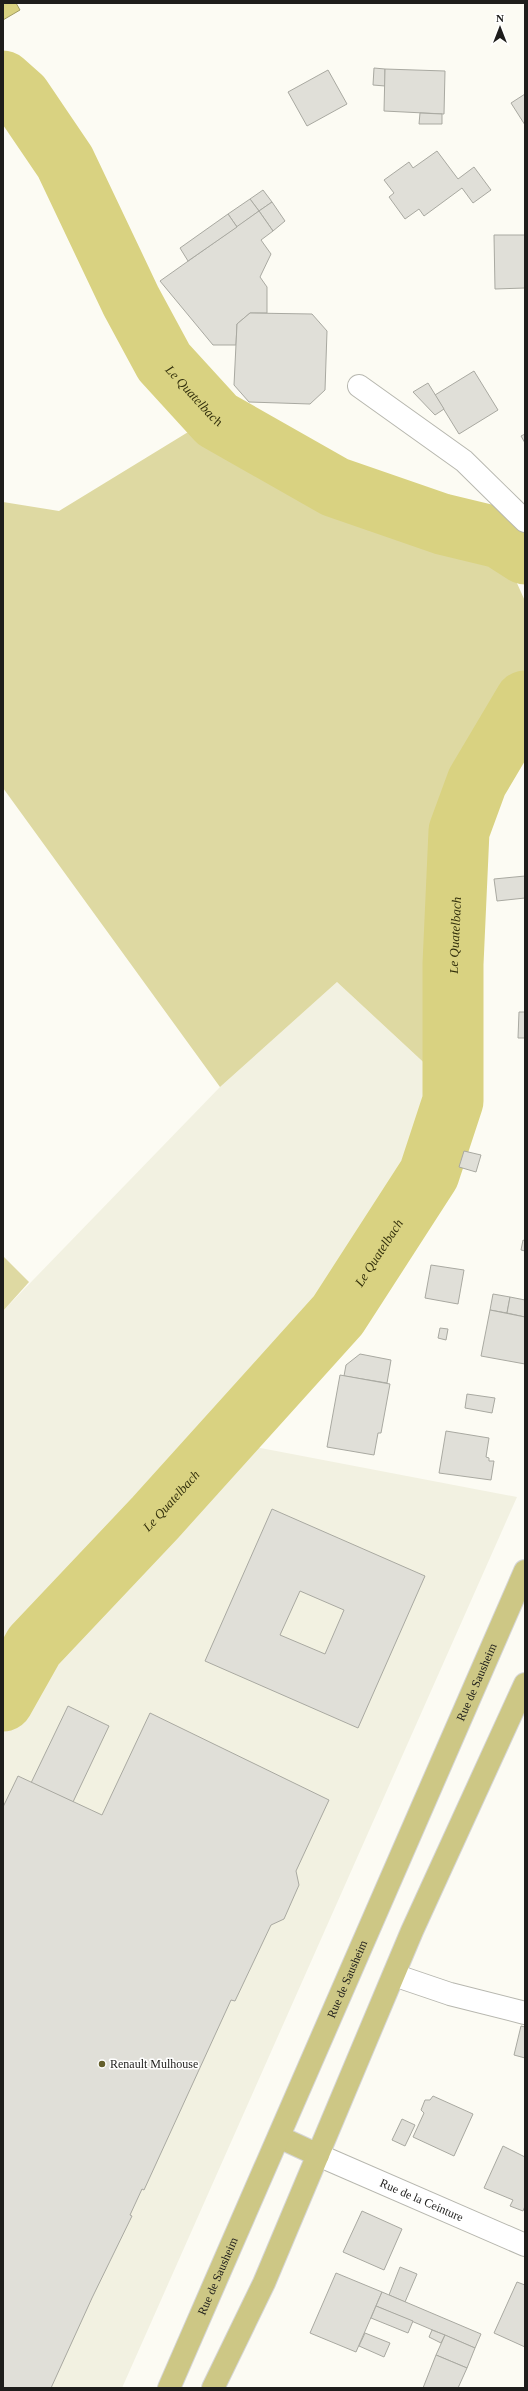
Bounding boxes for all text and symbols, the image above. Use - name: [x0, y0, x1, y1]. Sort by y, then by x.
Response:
- north arrow: [480, 8, 520, 48]
- text: N: [496, 12, 504, 24]
- water label: Le Quatelbach: [162, 361, 225, 429]
- water label: Le Quatelbach: [445, 896, 464, 975]
- water label: Le Quatelbach: [351, 1216, 406, 1290]
- water label: Le Quatelbach: [139, 1467, 202, 1535]
- street label: Rue de Sausheim: [454, 1640, 500, 1723]
- street label: Rue de Sausheim: [324, 1938, 370, 2020]
- place label: Renault Mulhouse: [110, 2057, 198, 2071]
- marker: Renault Mulhouse: [97, 2059, 107, 2069]
- street label: Rue de la Ceinture: [378, 2176, 466, 2224]
- street label: Rue de Sausheim: [195, 2235, 241, 2317]

